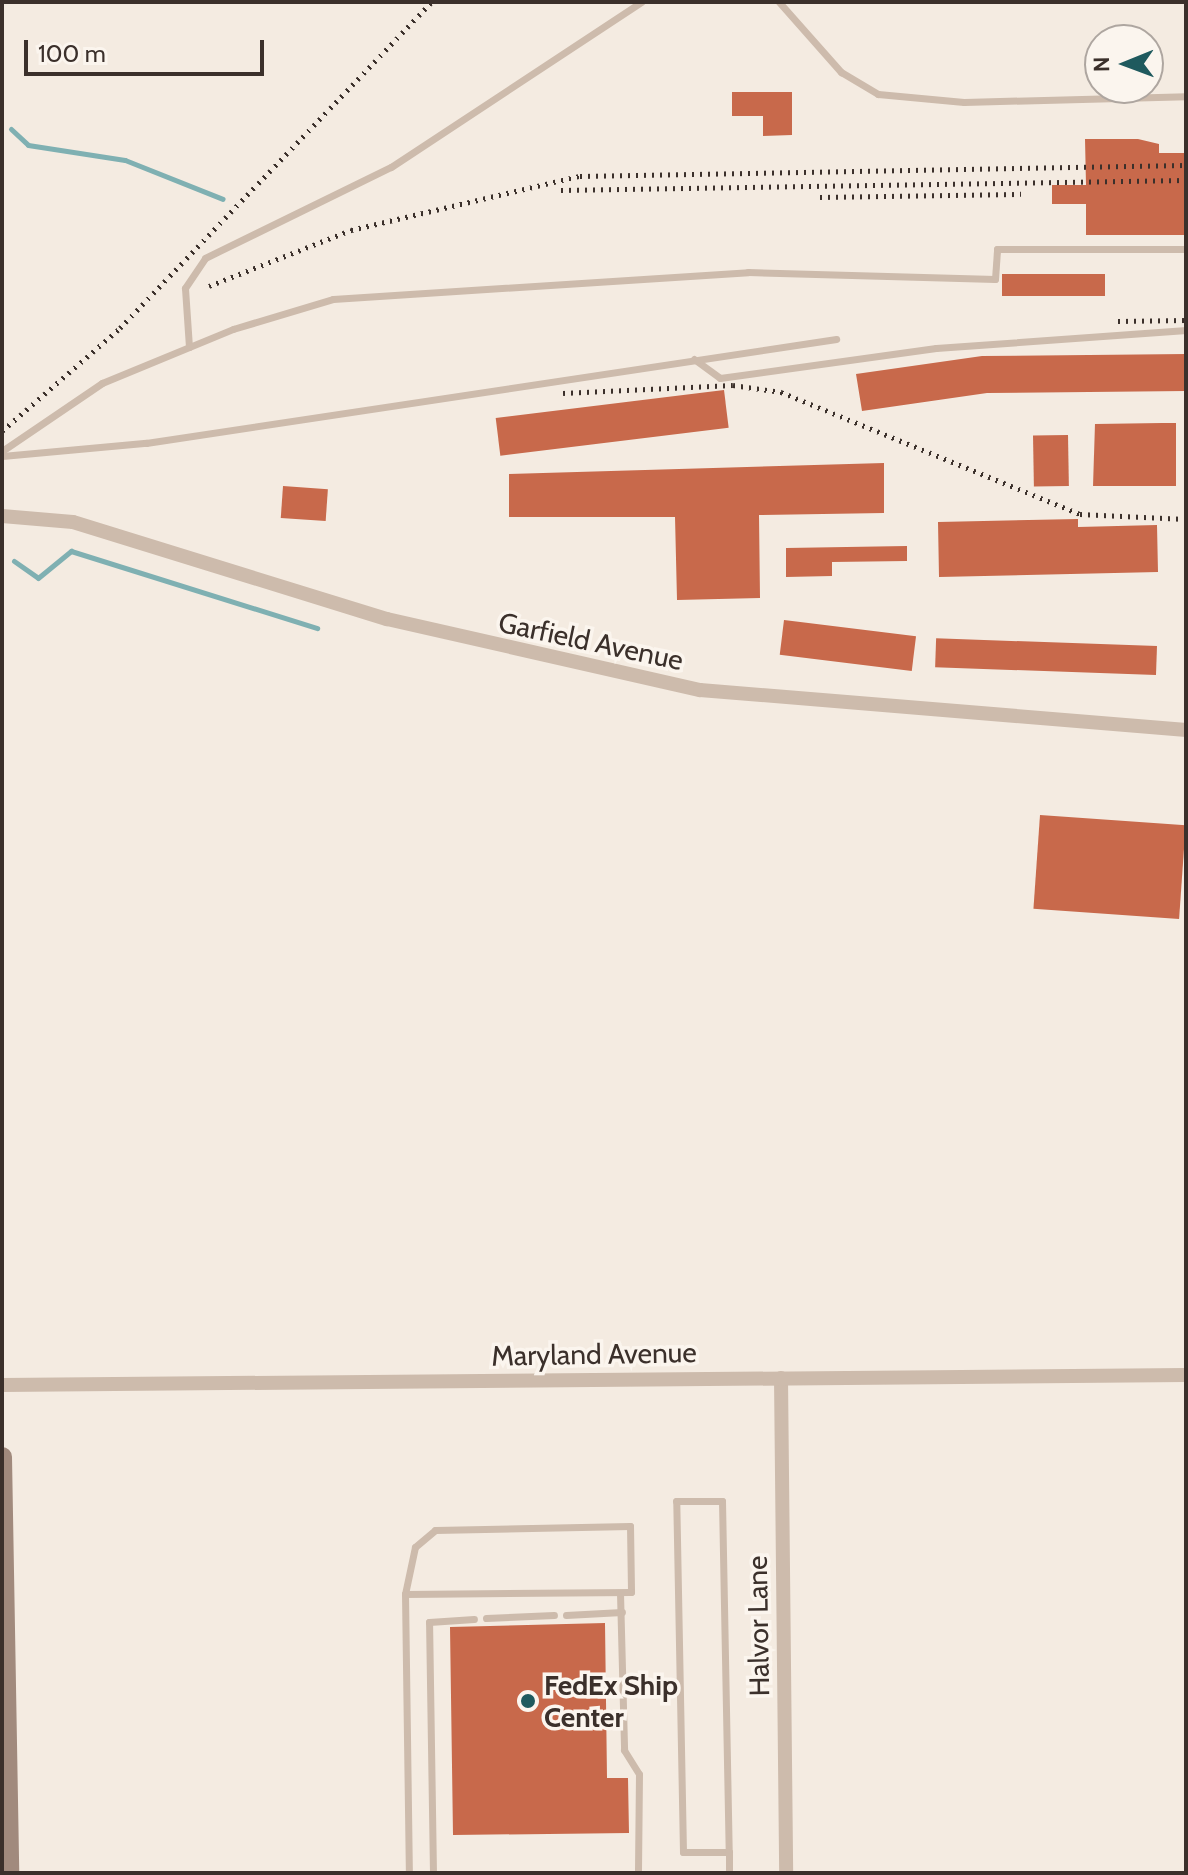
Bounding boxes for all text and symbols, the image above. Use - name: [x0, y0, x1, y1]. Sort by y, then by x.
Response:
- scale bar: [28, 24, 268, 74]
- north arrow: [1084, 24, 1164, 104]
- text: 100 m: [38, 39, 106, 68]
- text: N: [1088, 56, 1115, 72]
- street label: Garfield Avenue: [496, 605, 686, 677]
- street label: Maryland Avenue: [491, 1335, 697, 1373]
- street label: Halvor Lane: [740, 1555, 776, 1697]
- place label: FedEx Ship Center: [544, 1668, 678, 1734]
- marker: FedEx Ship Center: [519, 1692, 537, 1710]

